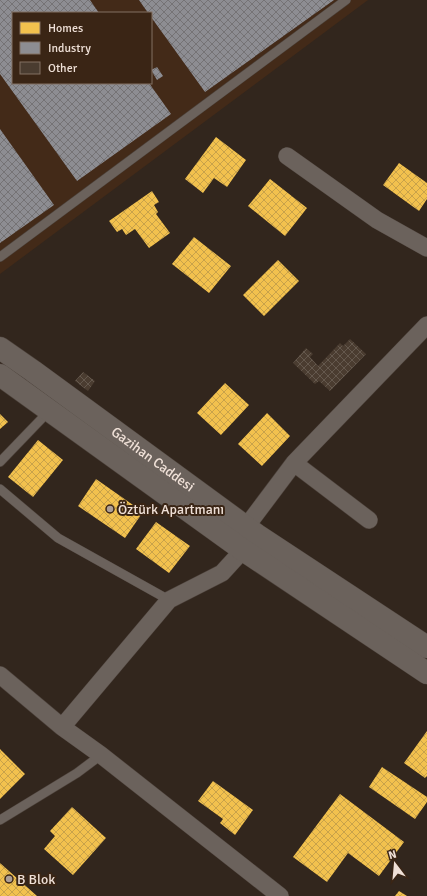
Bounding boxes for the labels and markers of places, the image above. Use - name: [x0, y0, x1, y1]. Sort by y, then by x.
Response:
- place label: Öztürk Apartmanı: [118, 501, 224, 518]
- marker: Öztürk Apartmanı: [105, 504, 115, 514]
- place label: B Blok: [17, 871, 55, 888]
- marker: B Blok: [4, 874, 14, 884]

